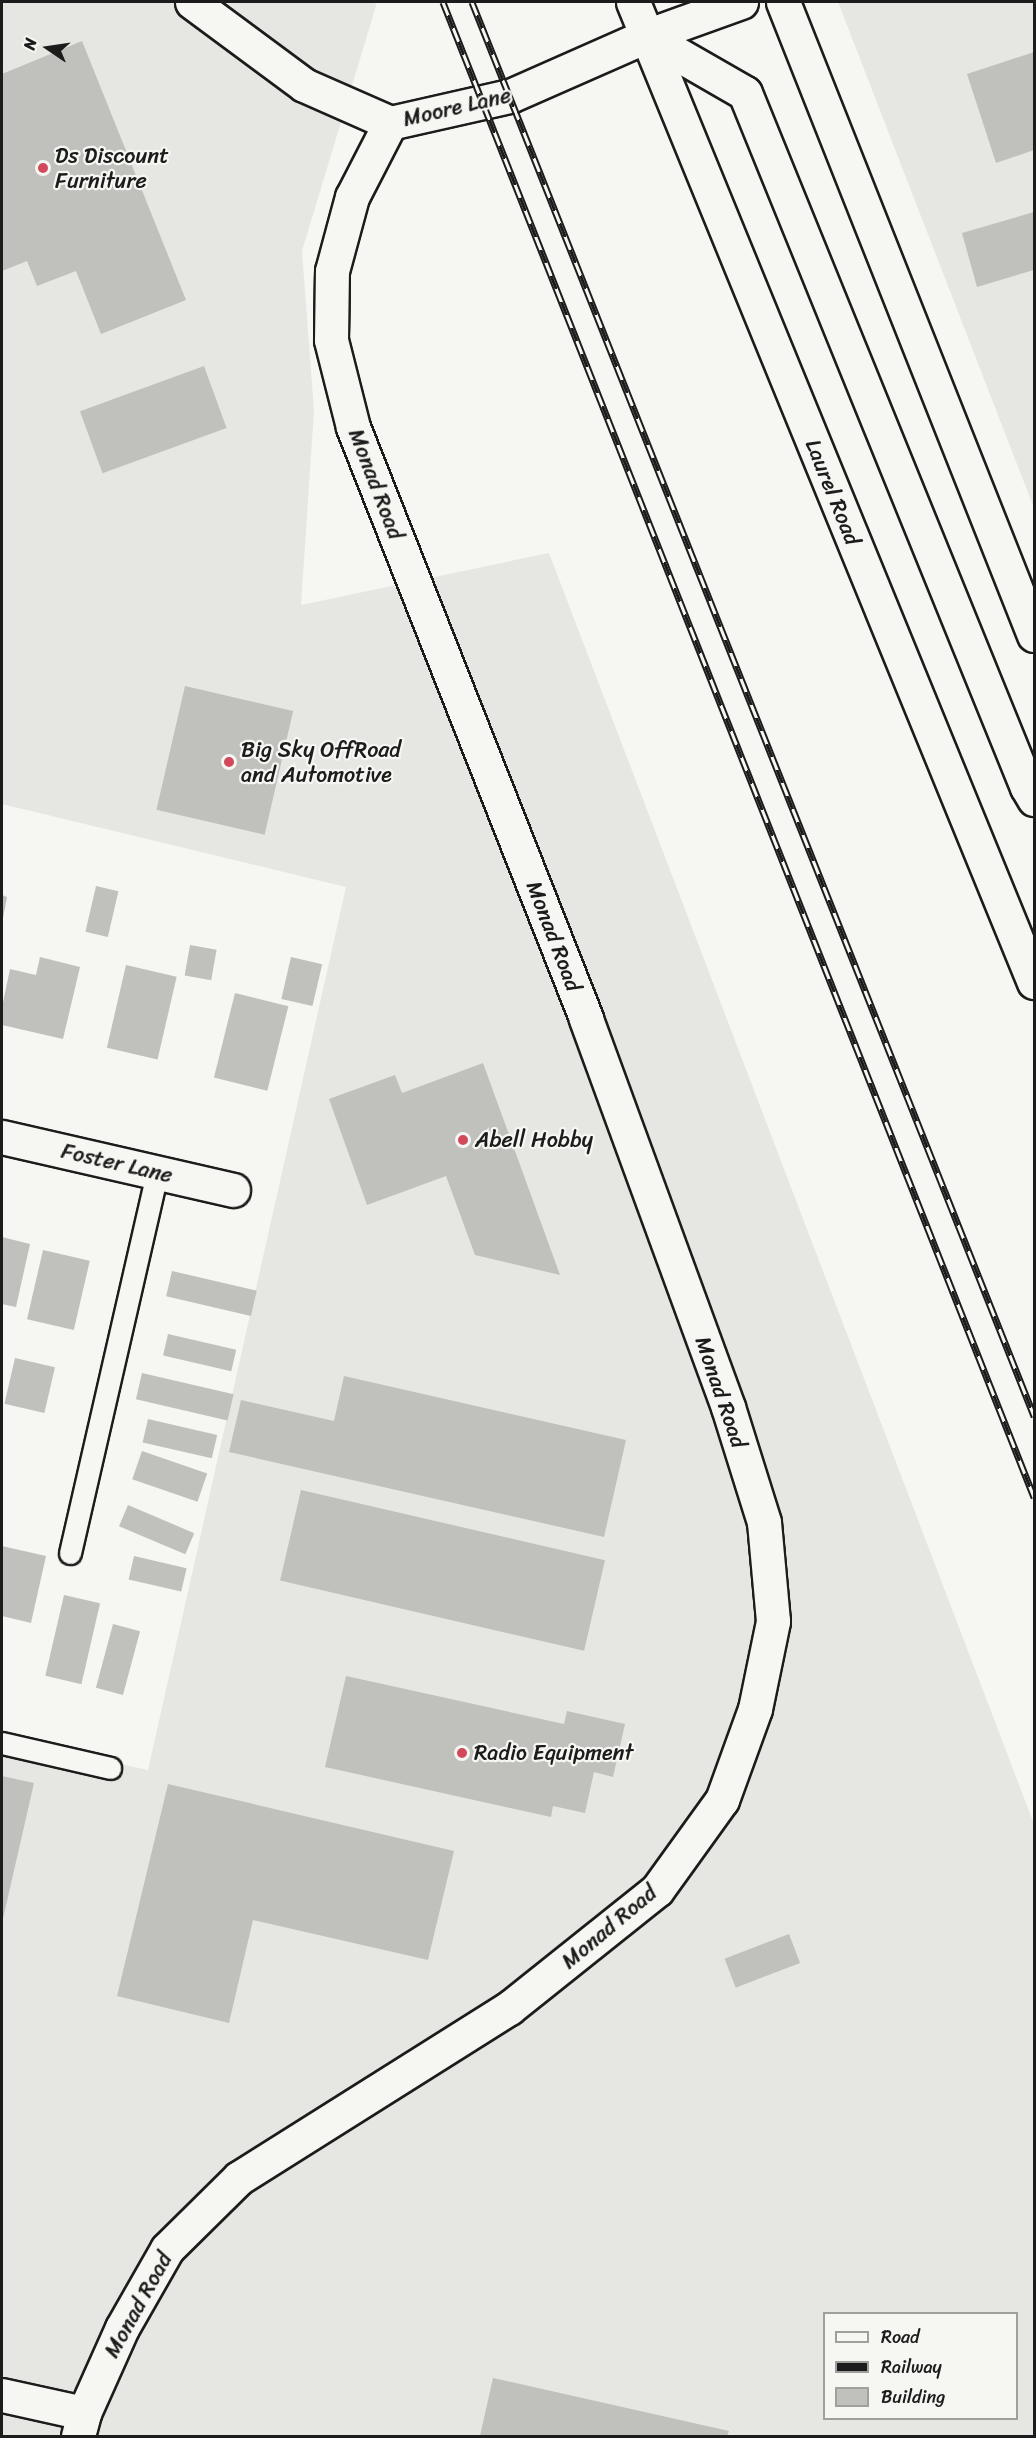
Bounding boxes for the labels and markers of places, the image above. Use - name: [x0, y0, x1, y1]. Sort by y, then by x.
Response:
- place label: Ds Discount Furniture: [55, 142, 169, 194]
- marker: Ds Discount Furniture: [36, 161, 50, 175]
- place label: Big Sky OffRoad and Automotive: [241, 736, 401, 788]
- marker: Big Sky OffRoad and Automotive: [222, 755, 236, 769]
- place label: Abell Hobby: [475, 1127, 593, 1153]
- marker: Abell Hobby: [456, 1133, 470, 1147]
- place label: Radio Equipment: [474, 1740, 634, 1766]
- marker: Radio Equipment: [455, 1746, 469, 1760]

